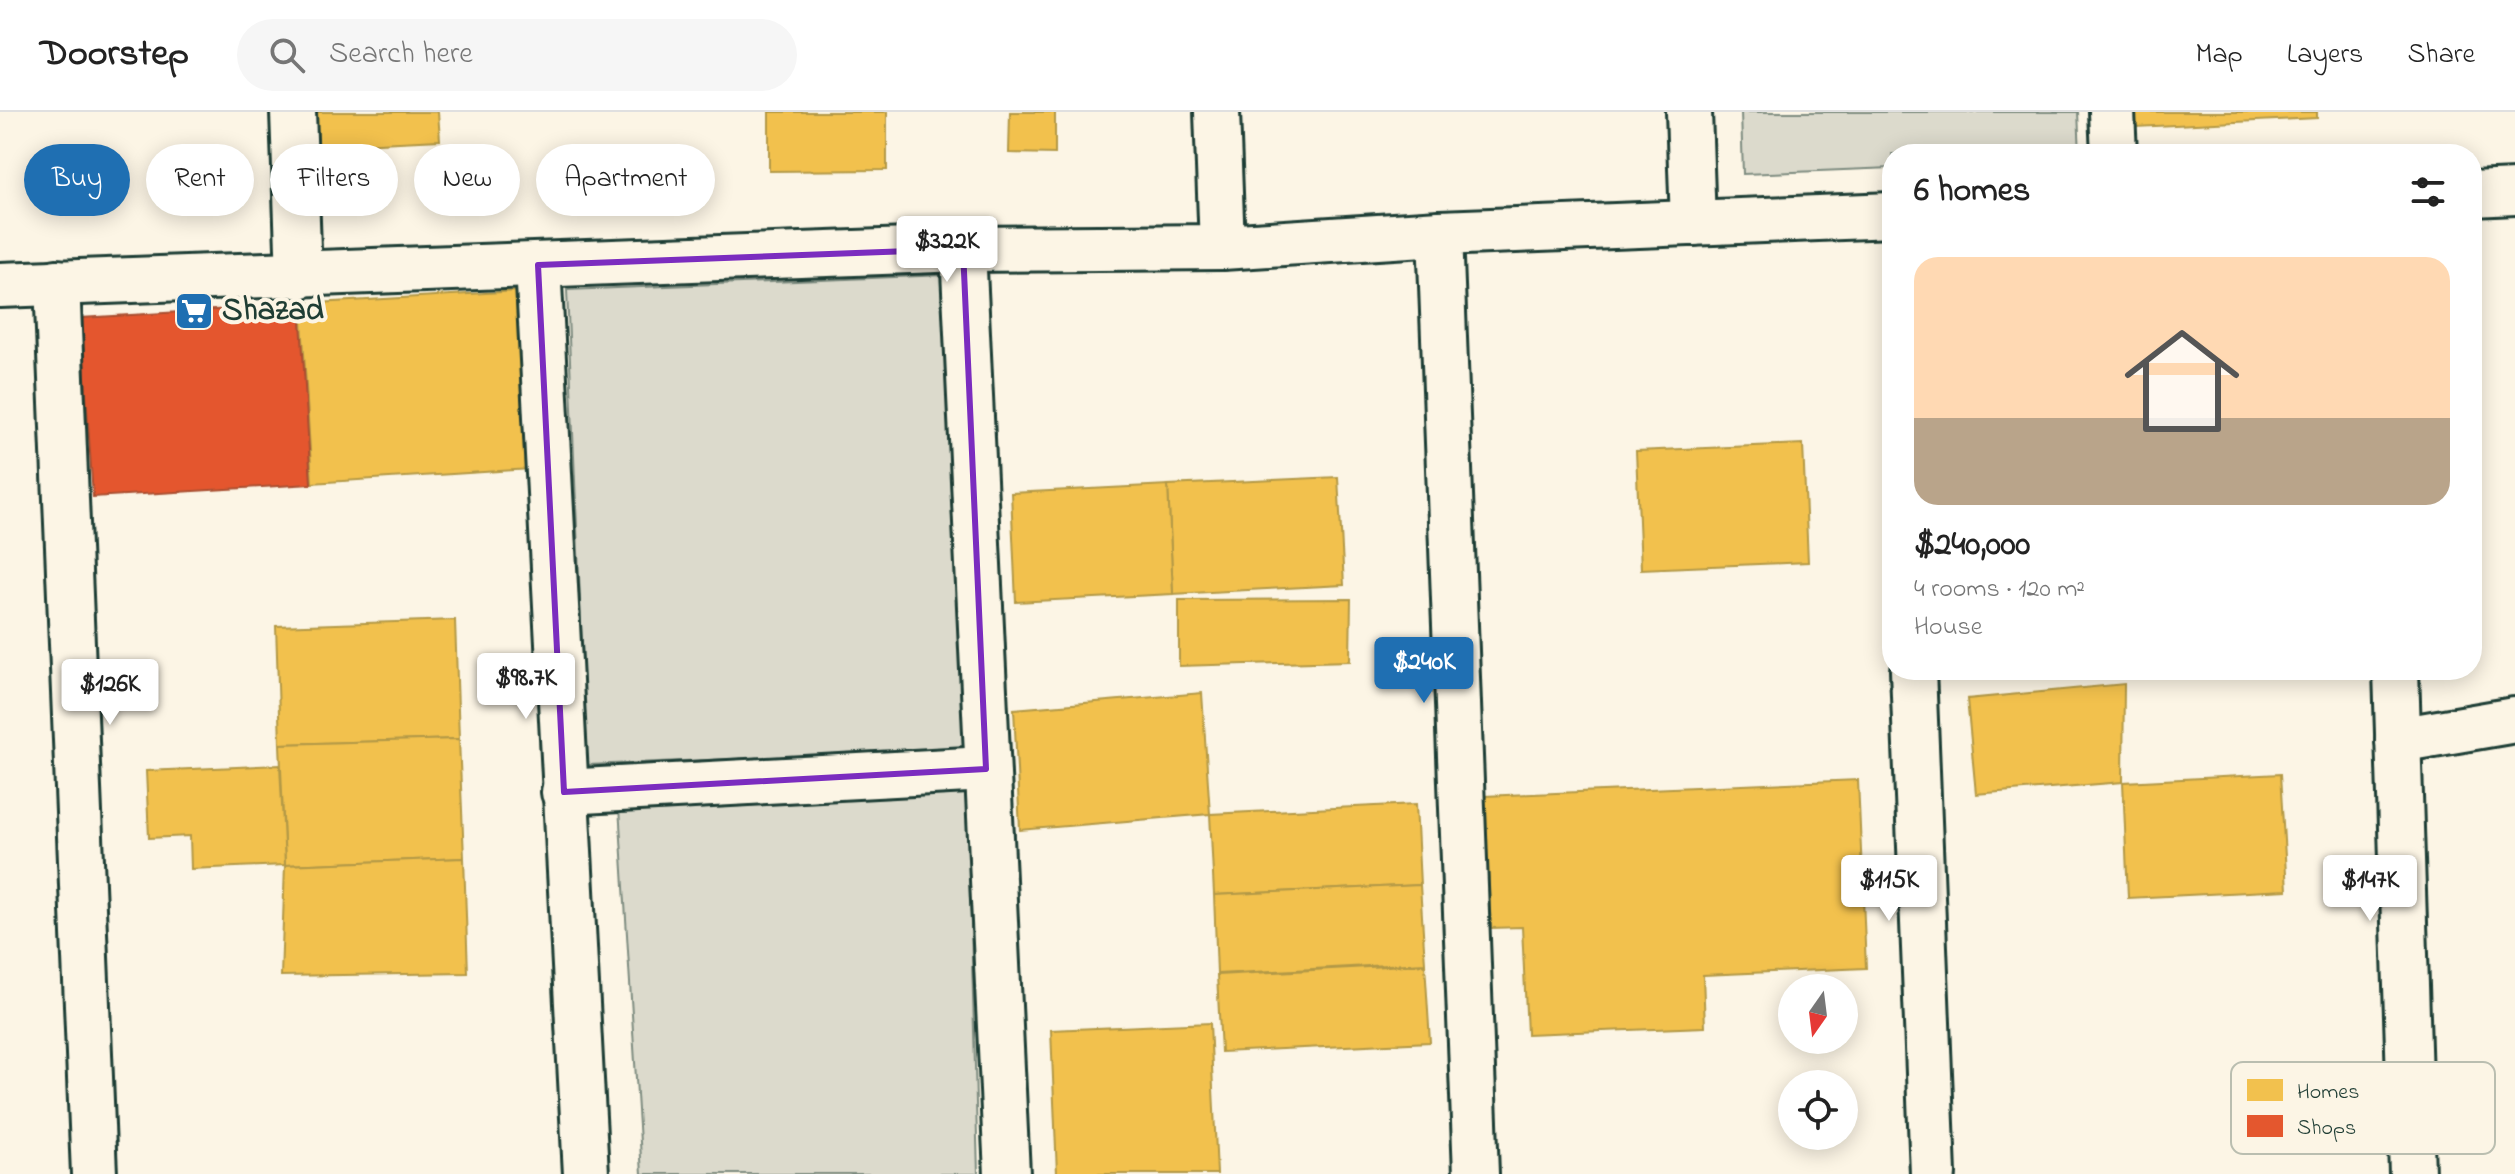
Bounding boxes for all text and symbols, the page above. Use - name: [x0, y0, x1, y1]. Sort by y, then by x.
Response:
- search box: [237, 19, 797, 91]
- text: Doorstep: [40, 27, 189, 83]
- icon: search: [265, 33, 309, 77]
- text: Search here: [329, 33, 473, 77]
- text: Map: [2195, 35, 2243, 76]
- text: Layers: [2287, 35, 2363, 76]
- text: Share: [2407, 35, 2475, 76]
- chip: Buy: [24, 144, 130, 216]
- chip: Rent: [146, 144, 254, 216]
- chip: Filters: [270, 144, 398, 216]
- chip: New: [414, 144, 520, 216]
- chip: Apartment: [536, 144, 715, 216]
- text: 6 homes: [1914, 167, 2030, 217]
- icon: filters: [2406, 170, 2450, 214]
- pin: $322K: [891, 216, 1003, 284]
- text: $322K: [915, 223, 979, 261]
- place label: Shazad: [222, 288, 324, 335]
- supermarket icon: Shazad: [173, 290, 215, 332]
- icon: home: [2110, 309, 2254, 453]
- text: $240,000: [1914, 521, 2030, 571]
- text: 4 rooms · 120 m²: [1914, 571, 2085, 609]
- text: House: [1914, 609, 1982, 647]
- pin: $240K: [1368, 637, 1480, 705]
- text: $240K: [1392, 644, 1456, 682]
- pin: $98.7K: [461, 653, 591, 721]
- pin: $126K: [54, 659, 166, 727]
- text: $98.7K: [495, 660, 557, 698]
- text: $126K: [80, 666, 140, 704]
- pin: $115K: [1833, 855, 1945, 923]
- pin: $147K: [2314, 855, 2426, 923]
- text: $115K: [1859, 862, 1919, 900]
- text: $147K: [2341, 862, 2399, 900]
- north arrow: [1778, 974, 1858, 1054]
- map controls: [1778, 974, 1858, 1150]
- legend: [2231, 1062, 2495, 1154]
- button: locate: [1778, 1070, 1858, 1150]
- text: Homes: [2297, 1077, 2359, 1109]
- text: Shops: [2297, 1113, 2356, 1145]

